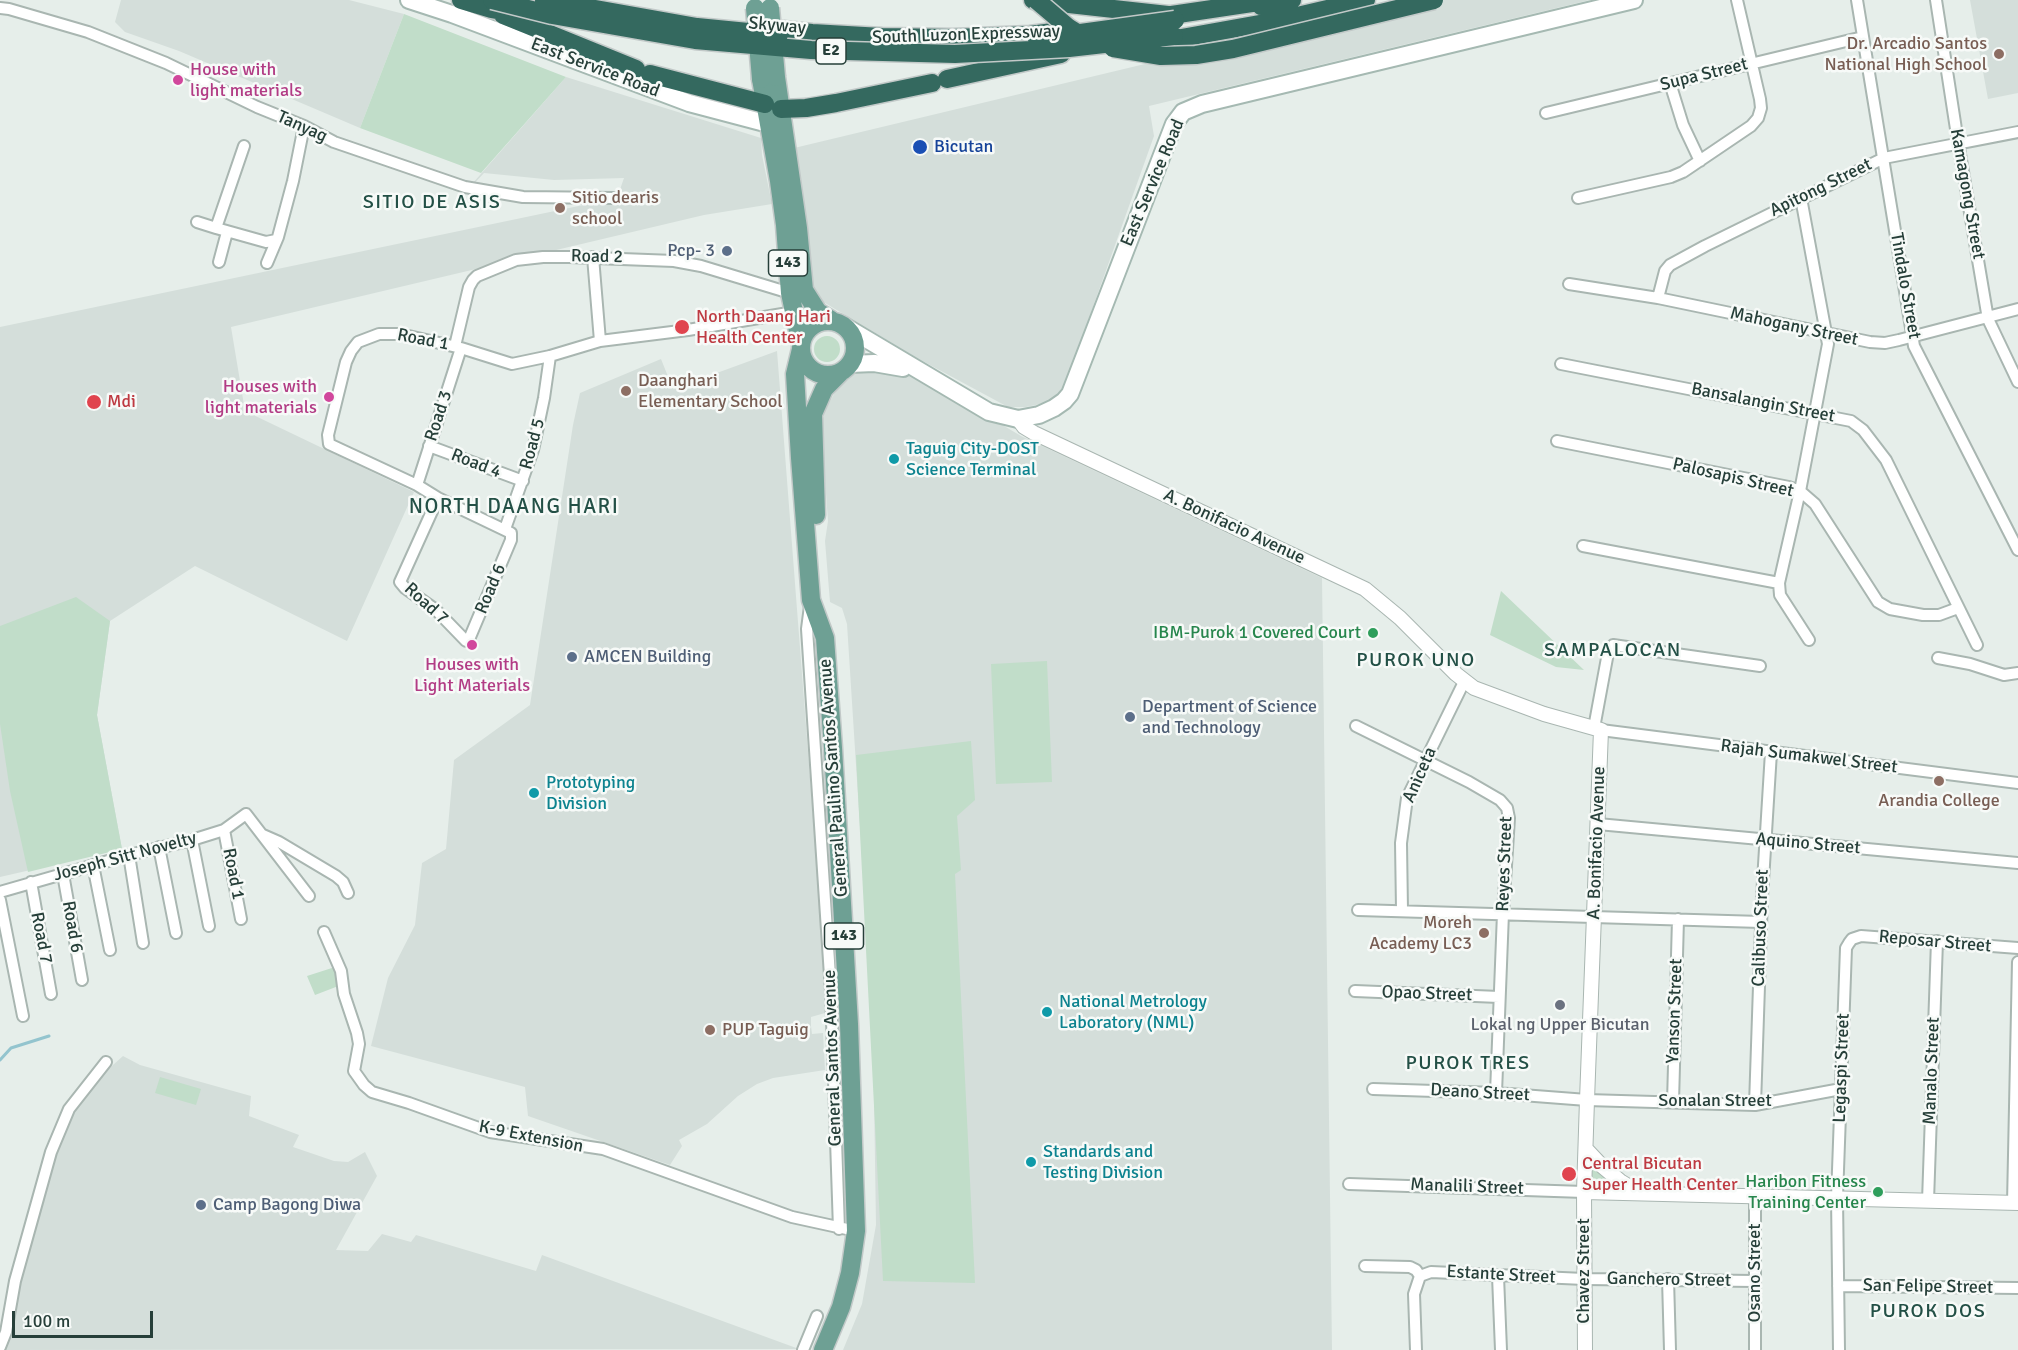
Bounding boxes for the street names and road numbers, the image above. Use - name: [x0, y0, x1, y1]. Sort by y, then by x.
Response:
- street label: Skyway: [747, 13, 807, 39]
- street label: South Luzon Expressway: [872, 21, 1060, 49]
- street label: East Service Road: [528, 34, 662, 102]
- road number: E2: [816, 38, 846, 64]
- street label: Supa Street: [1658, 54, 1750, 96]
- street label: Tanyag: [273, 106, 331, 148]
- street label: East Service Road: [1116, 116, 1190, 250]
- street label: Kamagong Street: [1945, 127, 1989, 261]
- street label: Apitong Street: [1766, 154, 1876, 222]
- street label: Tindalo Street: [1885, 231, 1925, 341]
- street label: Road 2: [571, 246, 623, 268]
- road number: 143: [768, 250, 808, 276]
- street label: Mahogany Street: [1728, 303, 1860, 351]
- street label: Road 1: [395, 324, 451, 356]
- street label: Bansalangin Street: [1689, 378, 1837, 428]
- street label: Road 3: [421, 388, 457, 444]
- street label: Road 5: [516, 416, 550, 472]
- street label: Road 4: [448, 445, 504, 483]
- street label: Palosapis Street: [1670, 454, 1796, 502]
- street label: A. Bonifacio Avenue: [1160, 485, 1308, 569]
- street label: Road 6: [471, 561, 511, 617]
- street label: Road 7: [399, 579, 453, 629]
- street label: General Paulino Santos Avenue: [815, 658, 853, 898]
- street label: Rajah Sumakwel Street: [1719, 735, 1899, 779]
- street label: Aniceta: [1398, 744, 1442, 806]
- street label: A. Bonifacio Avenue: [1584, 766, 1610, 920]
- street label: Reyes Street: [1493, 816, 1517, 912]
- street label: Joseph Sitt Novelty: [51, 828, 199, 886]
- street label: Aquino Street: [1755, 829, 1861, 859]
- street label: Road 1: [217, 846, 249, 902]
- street label: Calibuso Street: [1748, 869, 1774, 987]
- street label: Road 6: [57, 899, 87, 955]
- street label: Road 7: [25, 910, 57, 966]
- road number: 143: [824, 923, 864, 949]
- street label: Reposar Street: [1878, 926, 1992, 958]
- street label: Yanson Street: [1662, 958, 1688, 1064]
- street label: General Santos Avenue: [819, 969, 847, 1147]
- street label: Opao Street: [1381, 982, 1473, 1006]
- street label: Legaspi Street: [1829, 1013, 1855, 1123]
- street label: Manalo Street: [1919, 1017, 1945, 1125]
- street label: Deano Street: [1430, 1080, 1530, 1106]
- street label: Sonalan Street: [1658, 1090, 1772, 1112]
- street label: K-9 Extension: [477, 1116, 585, 1158]
- street label: Manalili Street: [1410, 1174, 1524, 1200]
- street label: Chavez Street: [1573, 1218, 1595, 1324]
- street label: Osano Street: [1744, 1224, 1766, 1322]
- street label: Estante Street: [1446, 1261, 1556, 1289]
- street label: Ganchero Street: [1607, 1268, 1731, 1292]
- street label: San Felipe Street: [1863, 1275, 1993, 1299]

